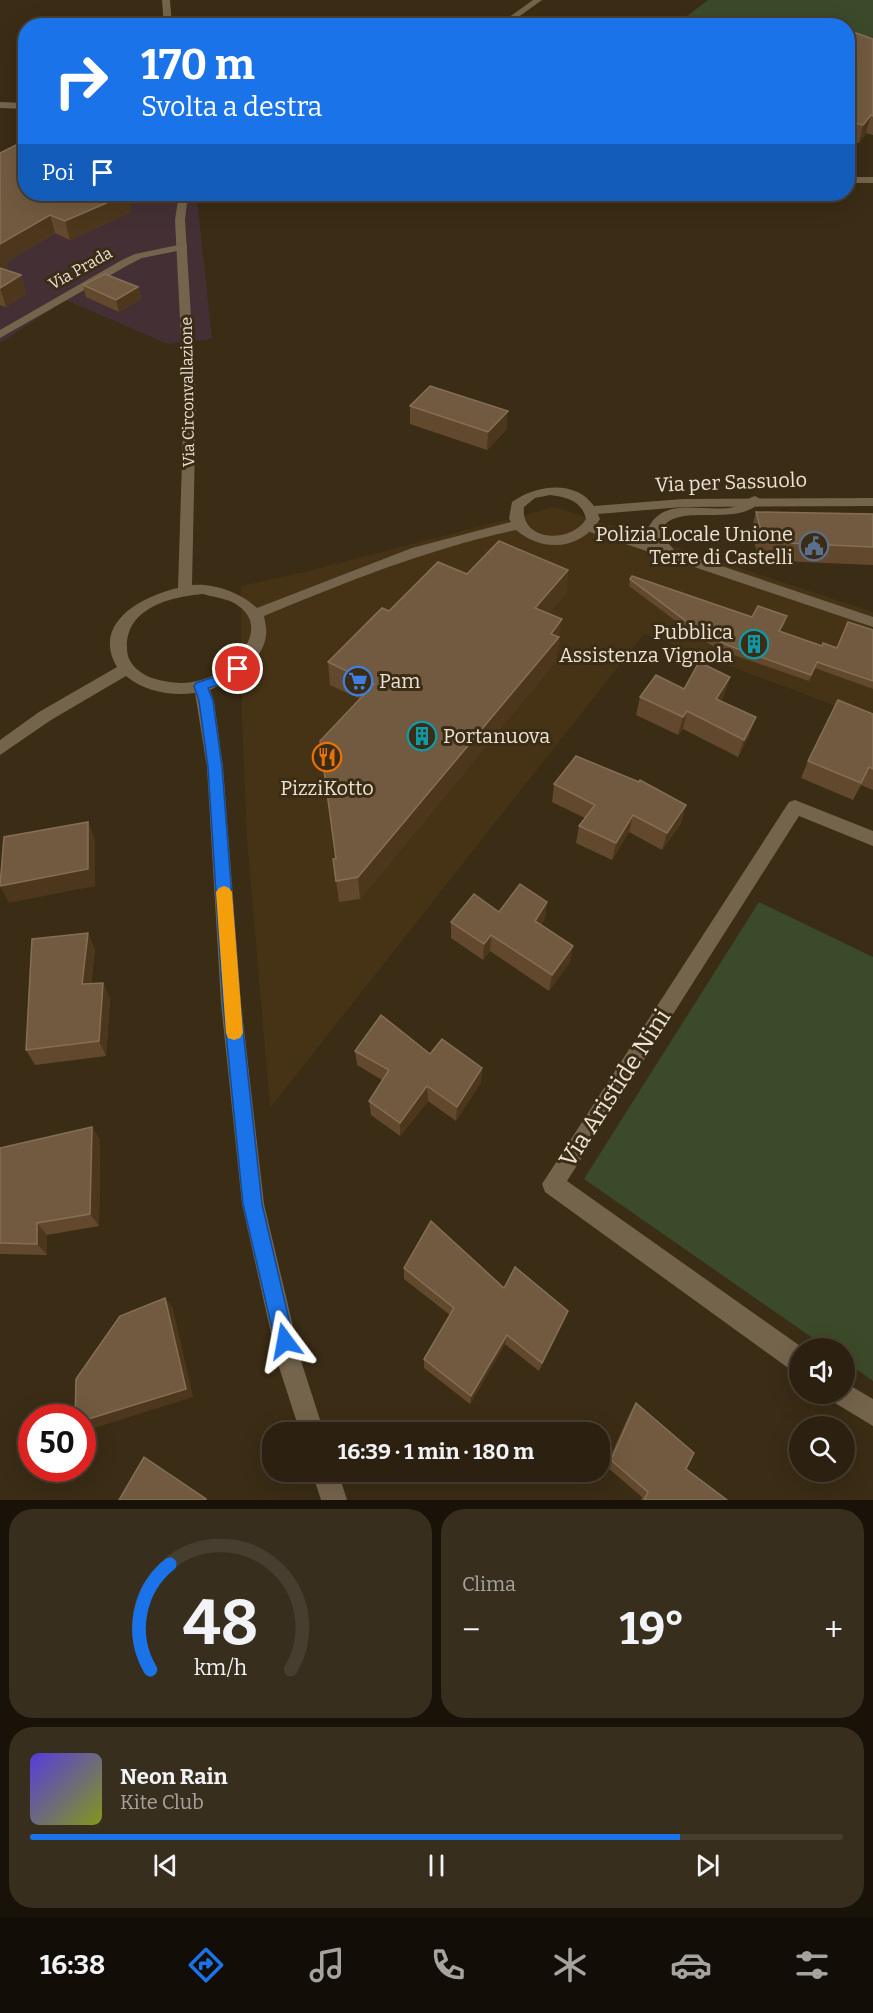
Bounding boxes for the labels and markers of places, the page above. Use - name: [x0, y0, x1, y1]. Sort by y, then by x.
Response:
- place label: Polizia Locale Unione Terre di Castelli: [595, 522, 793, 569]
- public building icon: Polizia Locale Unione Terre di Castelli: [798, 530, 830, 562]
- place label: Pubblica Assistenza Vignola: [559, 620, 733, 667]
- building icon: Pubblica Assistenza Vignola: [738, 628, 770, 660]
- pin: [212, 643, 263, 694]
- supermarket icon: Pam: [342, 665, 374, 697]
- place label: Pam: [379, 669, 420, 693]
- building icon: Portanuova: [406, 720, 438, 752]
- place label: Portanuova: [443, 724, 550, 748]
- restaurant icon: PizziKotto: [311, 741, 343, 773]
- place label: PizziKotto: [280, 776, 374, 800]

